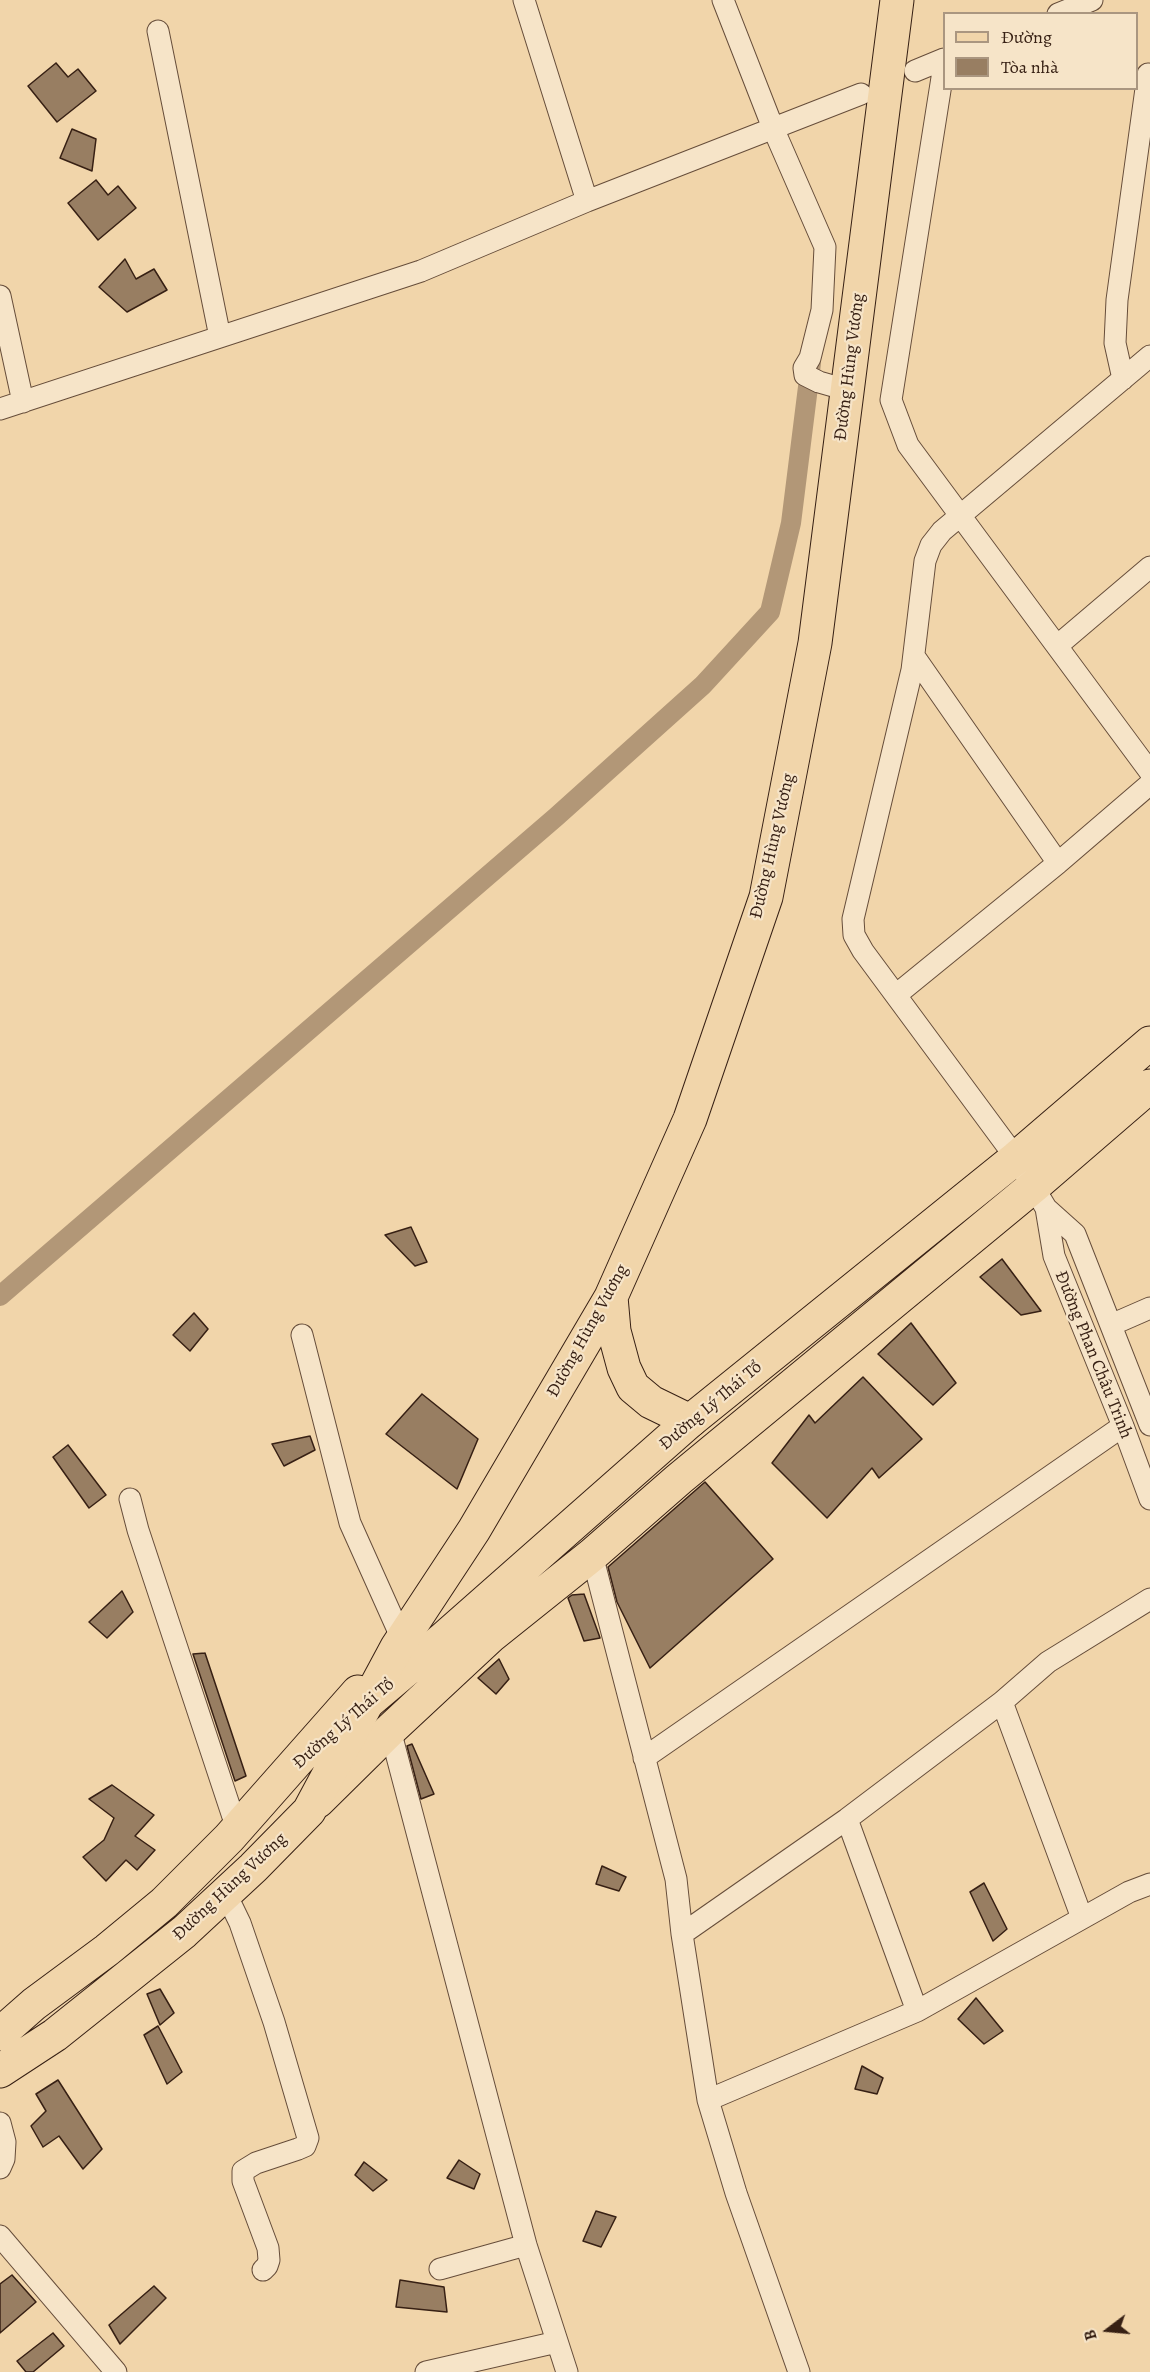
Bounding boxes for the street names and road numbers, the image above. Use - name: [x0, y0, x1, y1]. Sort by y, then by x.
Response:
- street label: Đường Hùng Vương: [830, 292, 870, 442]
- street label: Đường Hùng Vương: [746, 771, 800, 921]
- street label: Đường Hùng Vương: [543, 1261, 633, 1401]
- street label: Đường Phan Châu Trinh: [1049, 1268, 1137, 1442]
- street label: Đường Lý Thái Tổ: [655, 1357, 767, 1455]
- street label: Đường Lý Thái Tổ: [289, 1674, 399, 1774]
- street label: Đường Hùng Vương: [168, 1828, 292, 1946]

